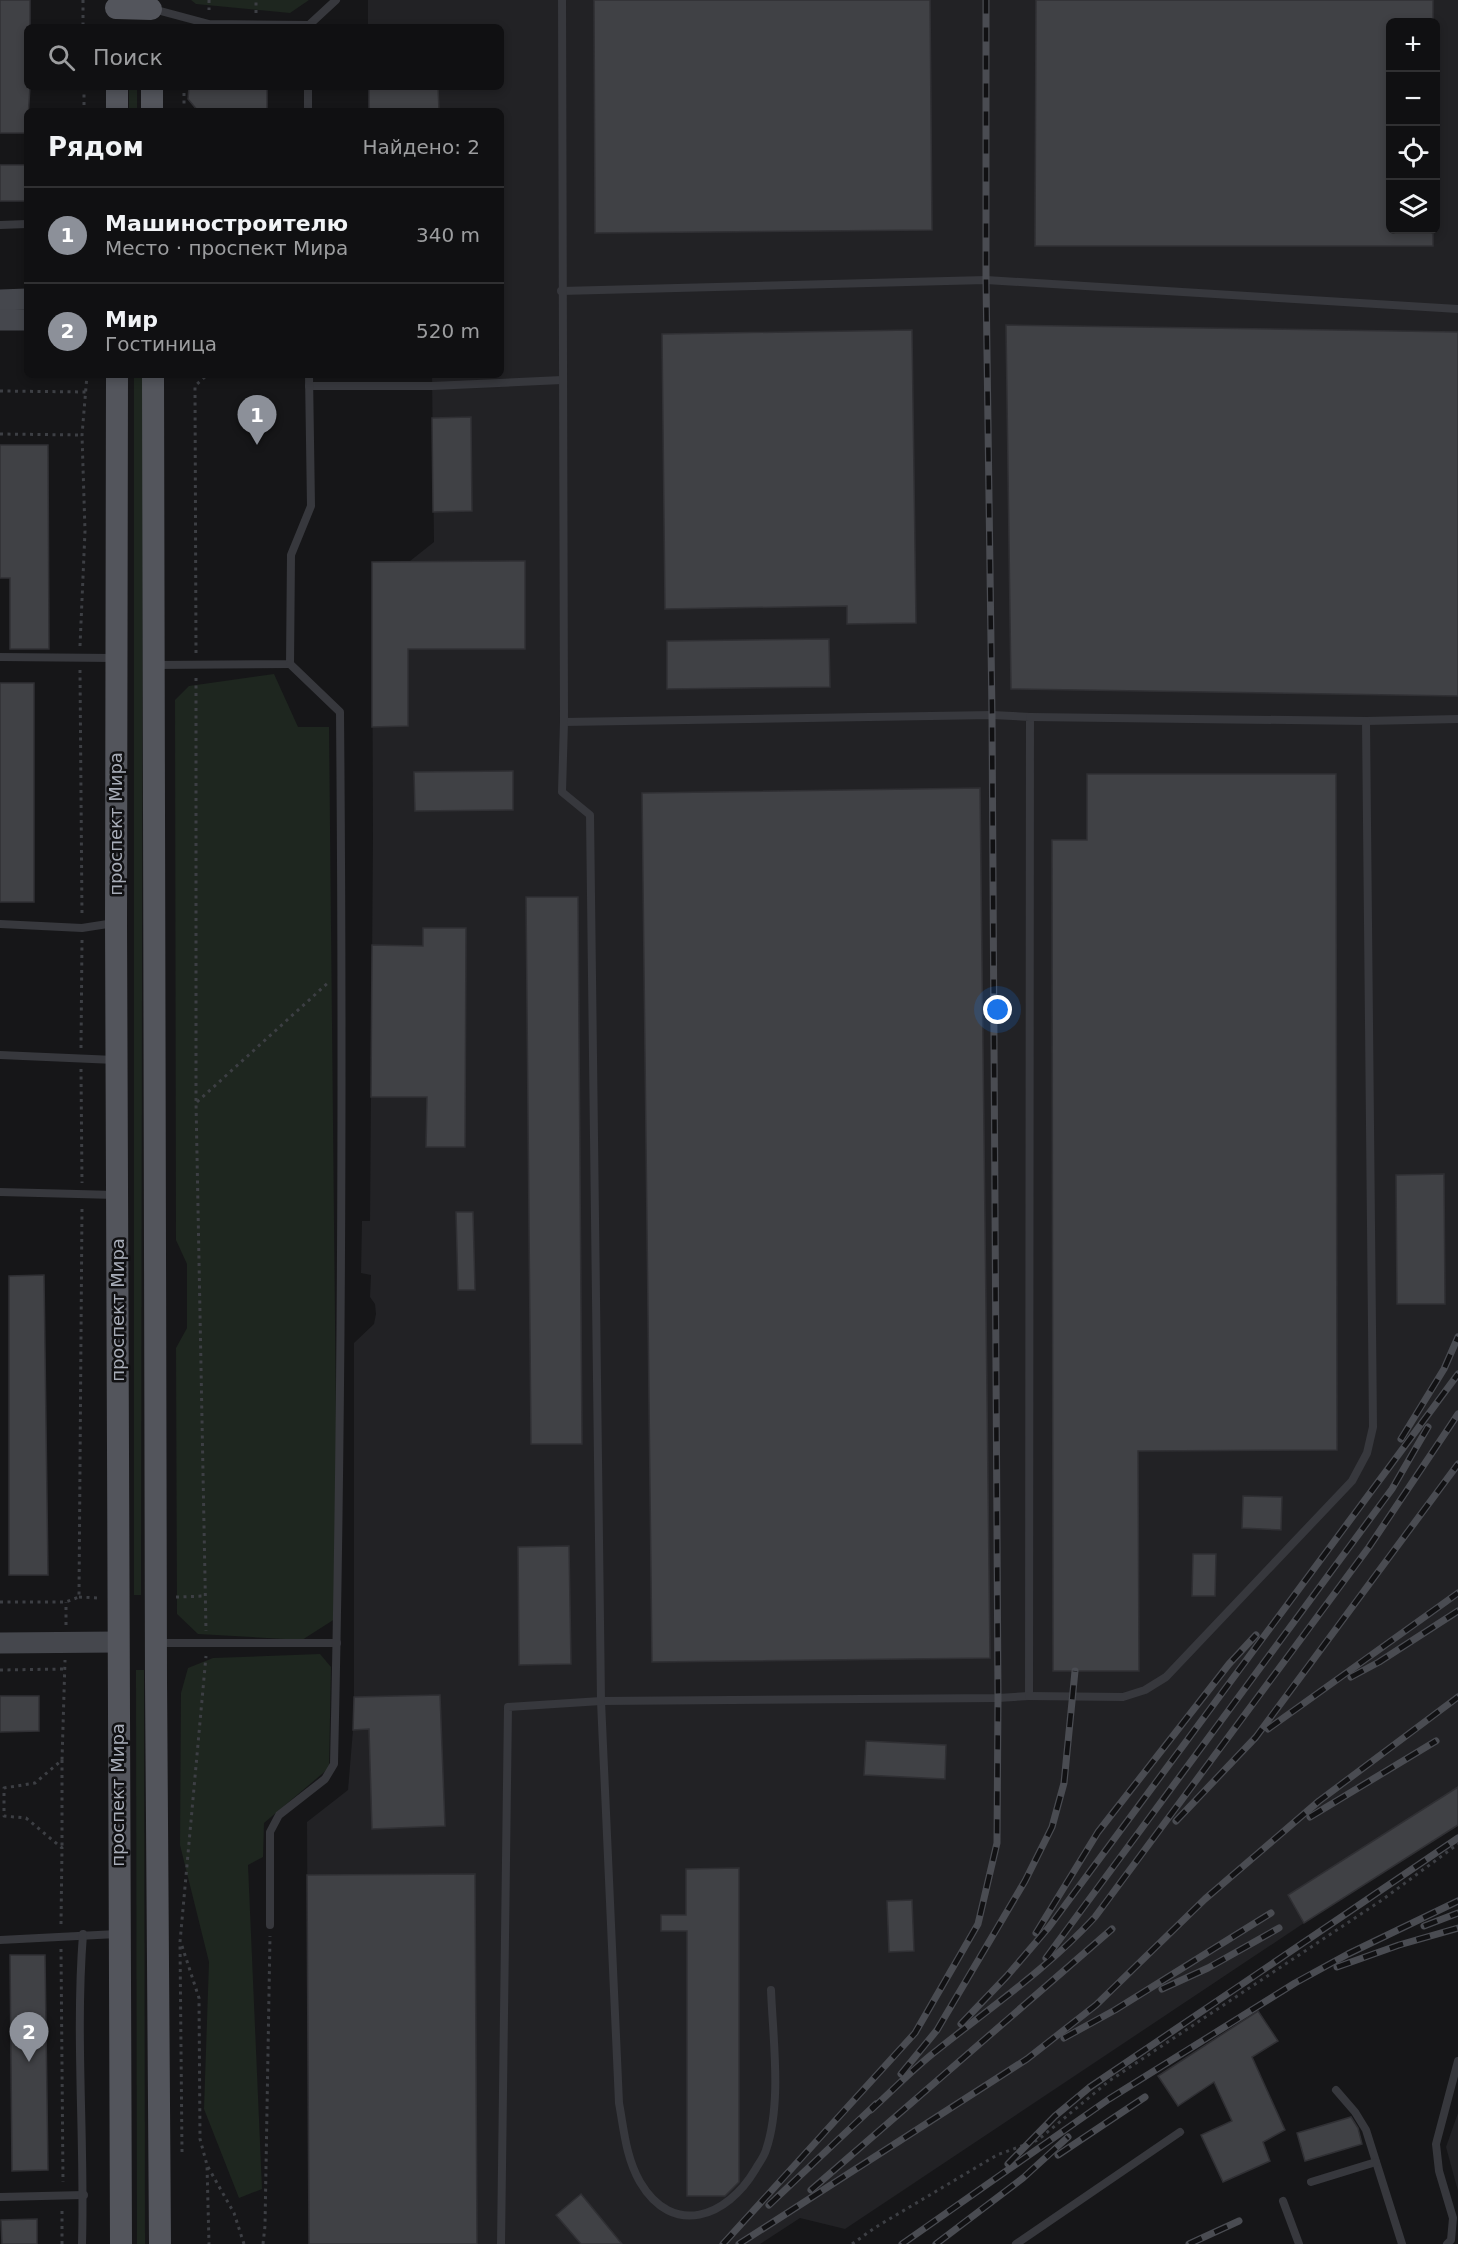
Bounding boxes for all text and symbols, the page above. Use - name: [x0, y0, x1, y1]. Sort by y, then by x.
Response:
- map controls: [1386, 18, 1440, 234]
- button: +: [1386, 18, 1440, 72]
- search box: [24, 24, 504, 90]
- icon: search: [45, 41, 78, 74]
- text: Поиск: [93, 45, 163, 70]
- button: −: [1386, 72, 1440, 126]
- button: locate: [1386, 126, 1440, 180]
- text: Рядом: [48, 132, 144, 162]
- text: Найдено: 2: [362, 135, 480, 159]
- button: layers: [1386, 180, 1440, 234]
- text: Машиностроителю: [105, 211, 348, 236]
- text: 1: [61, 223, 74, 247]
- text: 340 m: [416, 223, 480, 247]
- text: Место · проспект Мира: [105, 236, 348, 260]
- text: Мир: [105, 307, 158, 332]
- text: 2: [61, 319, 74, 343]
- text: 520 m: [416, 319, 480, 343]
- text: Гостиница: [105, 332, 217, 356]
- pin: 1: [238, 396, 276, 445]
- street label: проспект Мира: [105, 752, 126, 896]
- your location: [983, 995, 1012, 1024]
- street label: проспект Мира: [107, 1238, 128, 1382]
- street label: проспект Мира: [107, 1723, 128, 1867]
- pin: 2: [9, 2012, 48, 2062]

